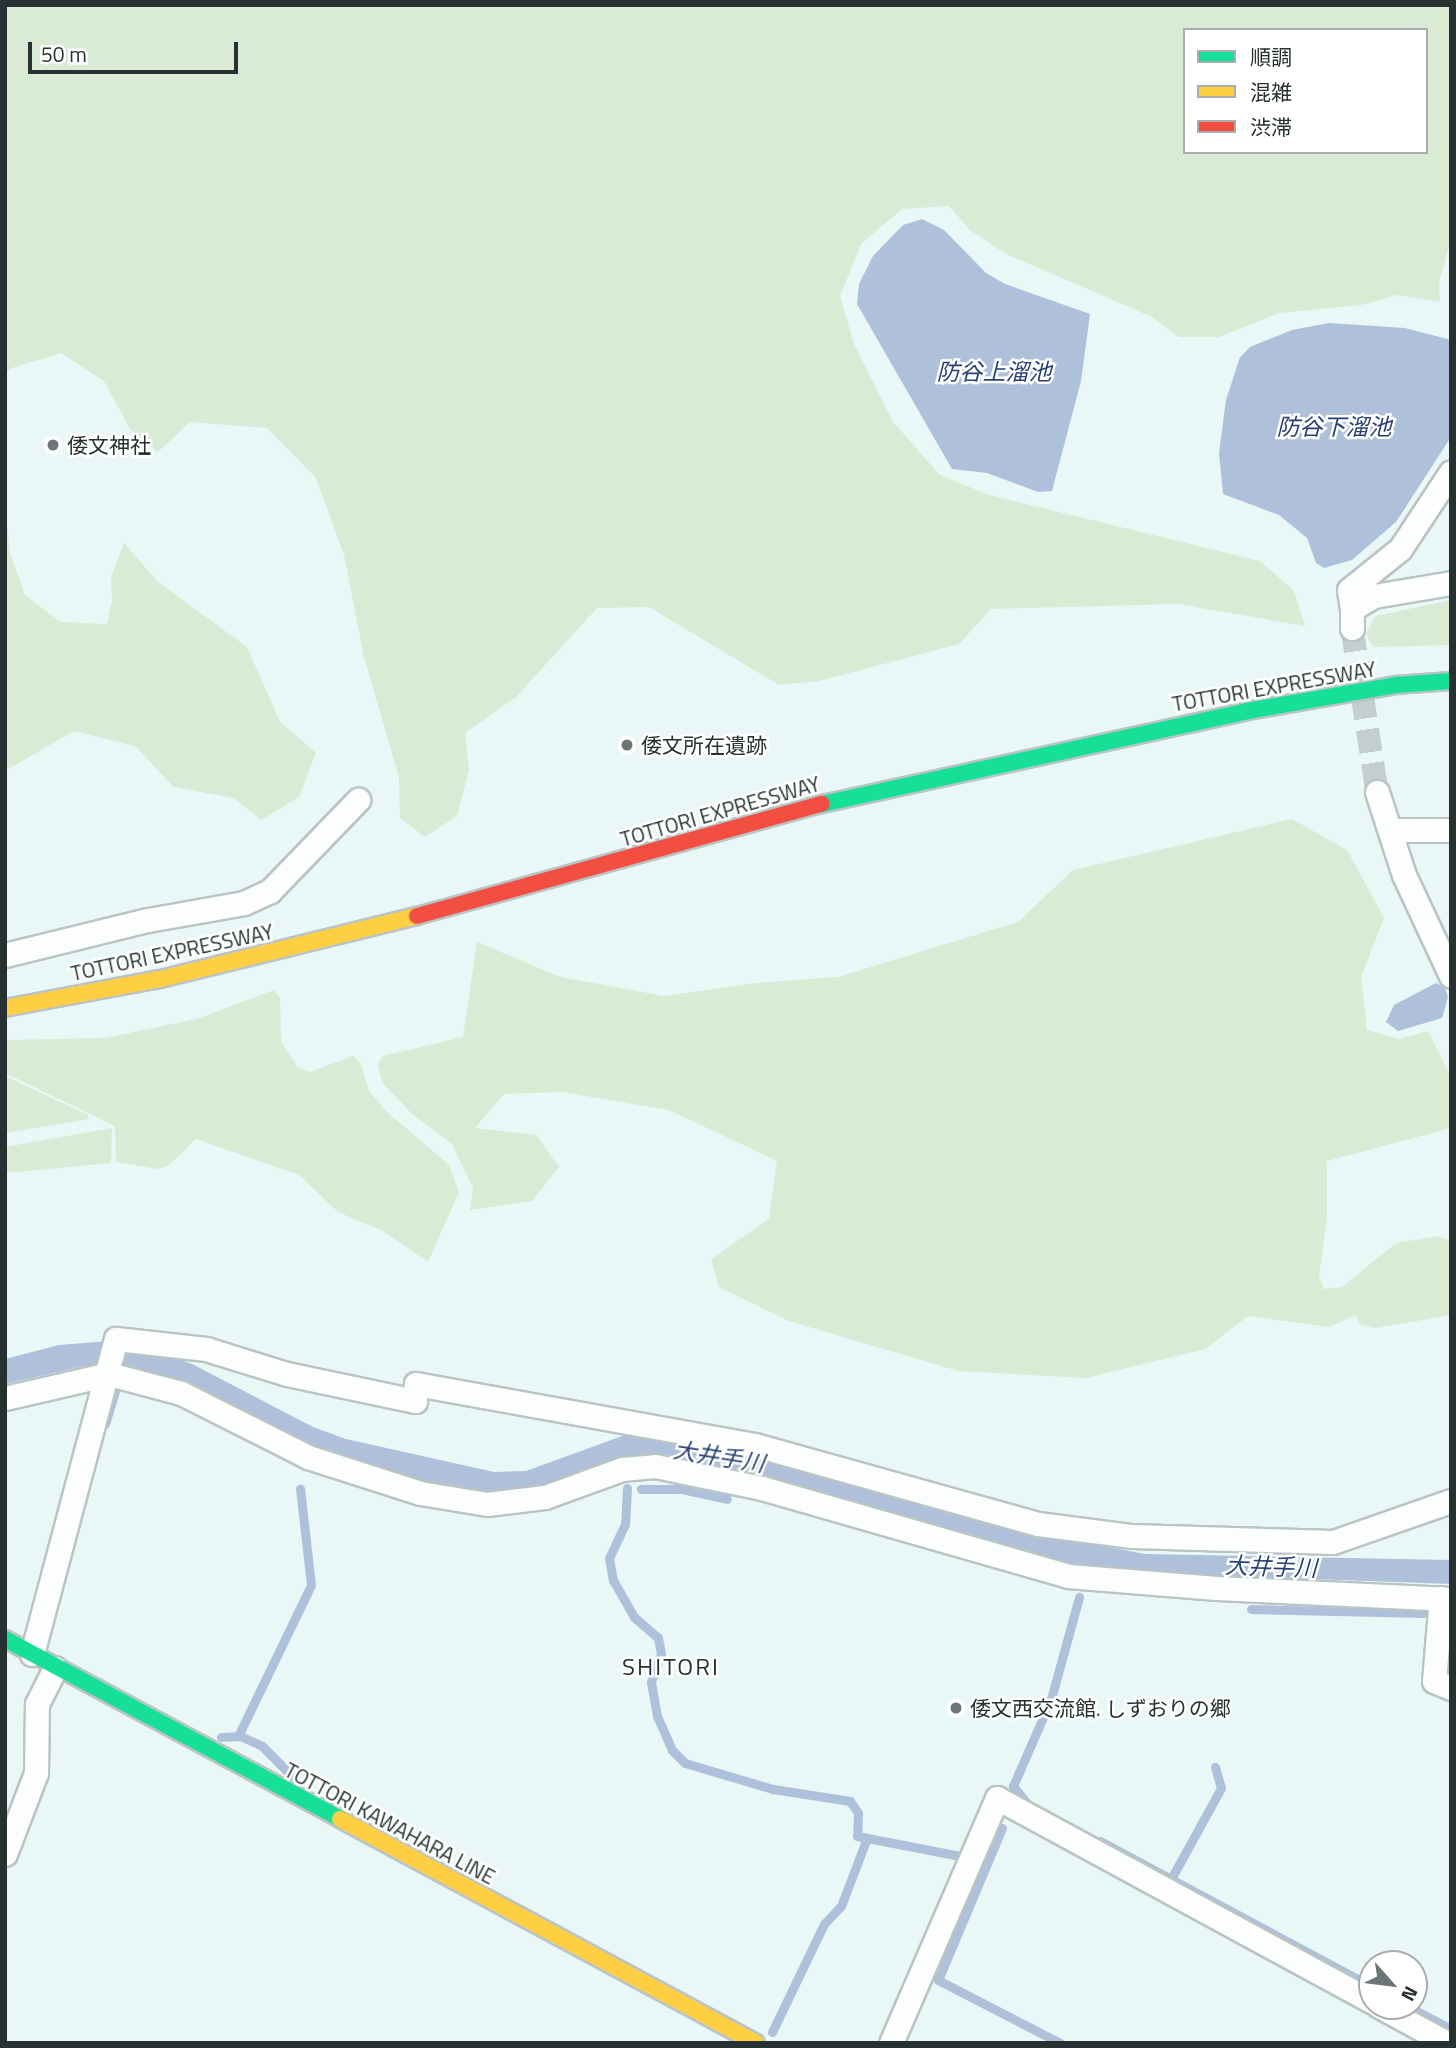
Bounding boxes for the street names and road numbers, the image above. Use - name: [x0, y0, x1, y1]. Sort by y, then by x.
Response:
- street label: TOTTORI EXPRESSWAY: [1170, 656, 1378, 716]
- street label: TOTTORI EXPRESSWAY: [617, 770, 823, 852]
- street label: TOTTORI EXPRESSWAY: [68, 918, 276, 986]
- street label: TOTTORI KAWAHARA LINE: [281, 1757, 499, 1889]

